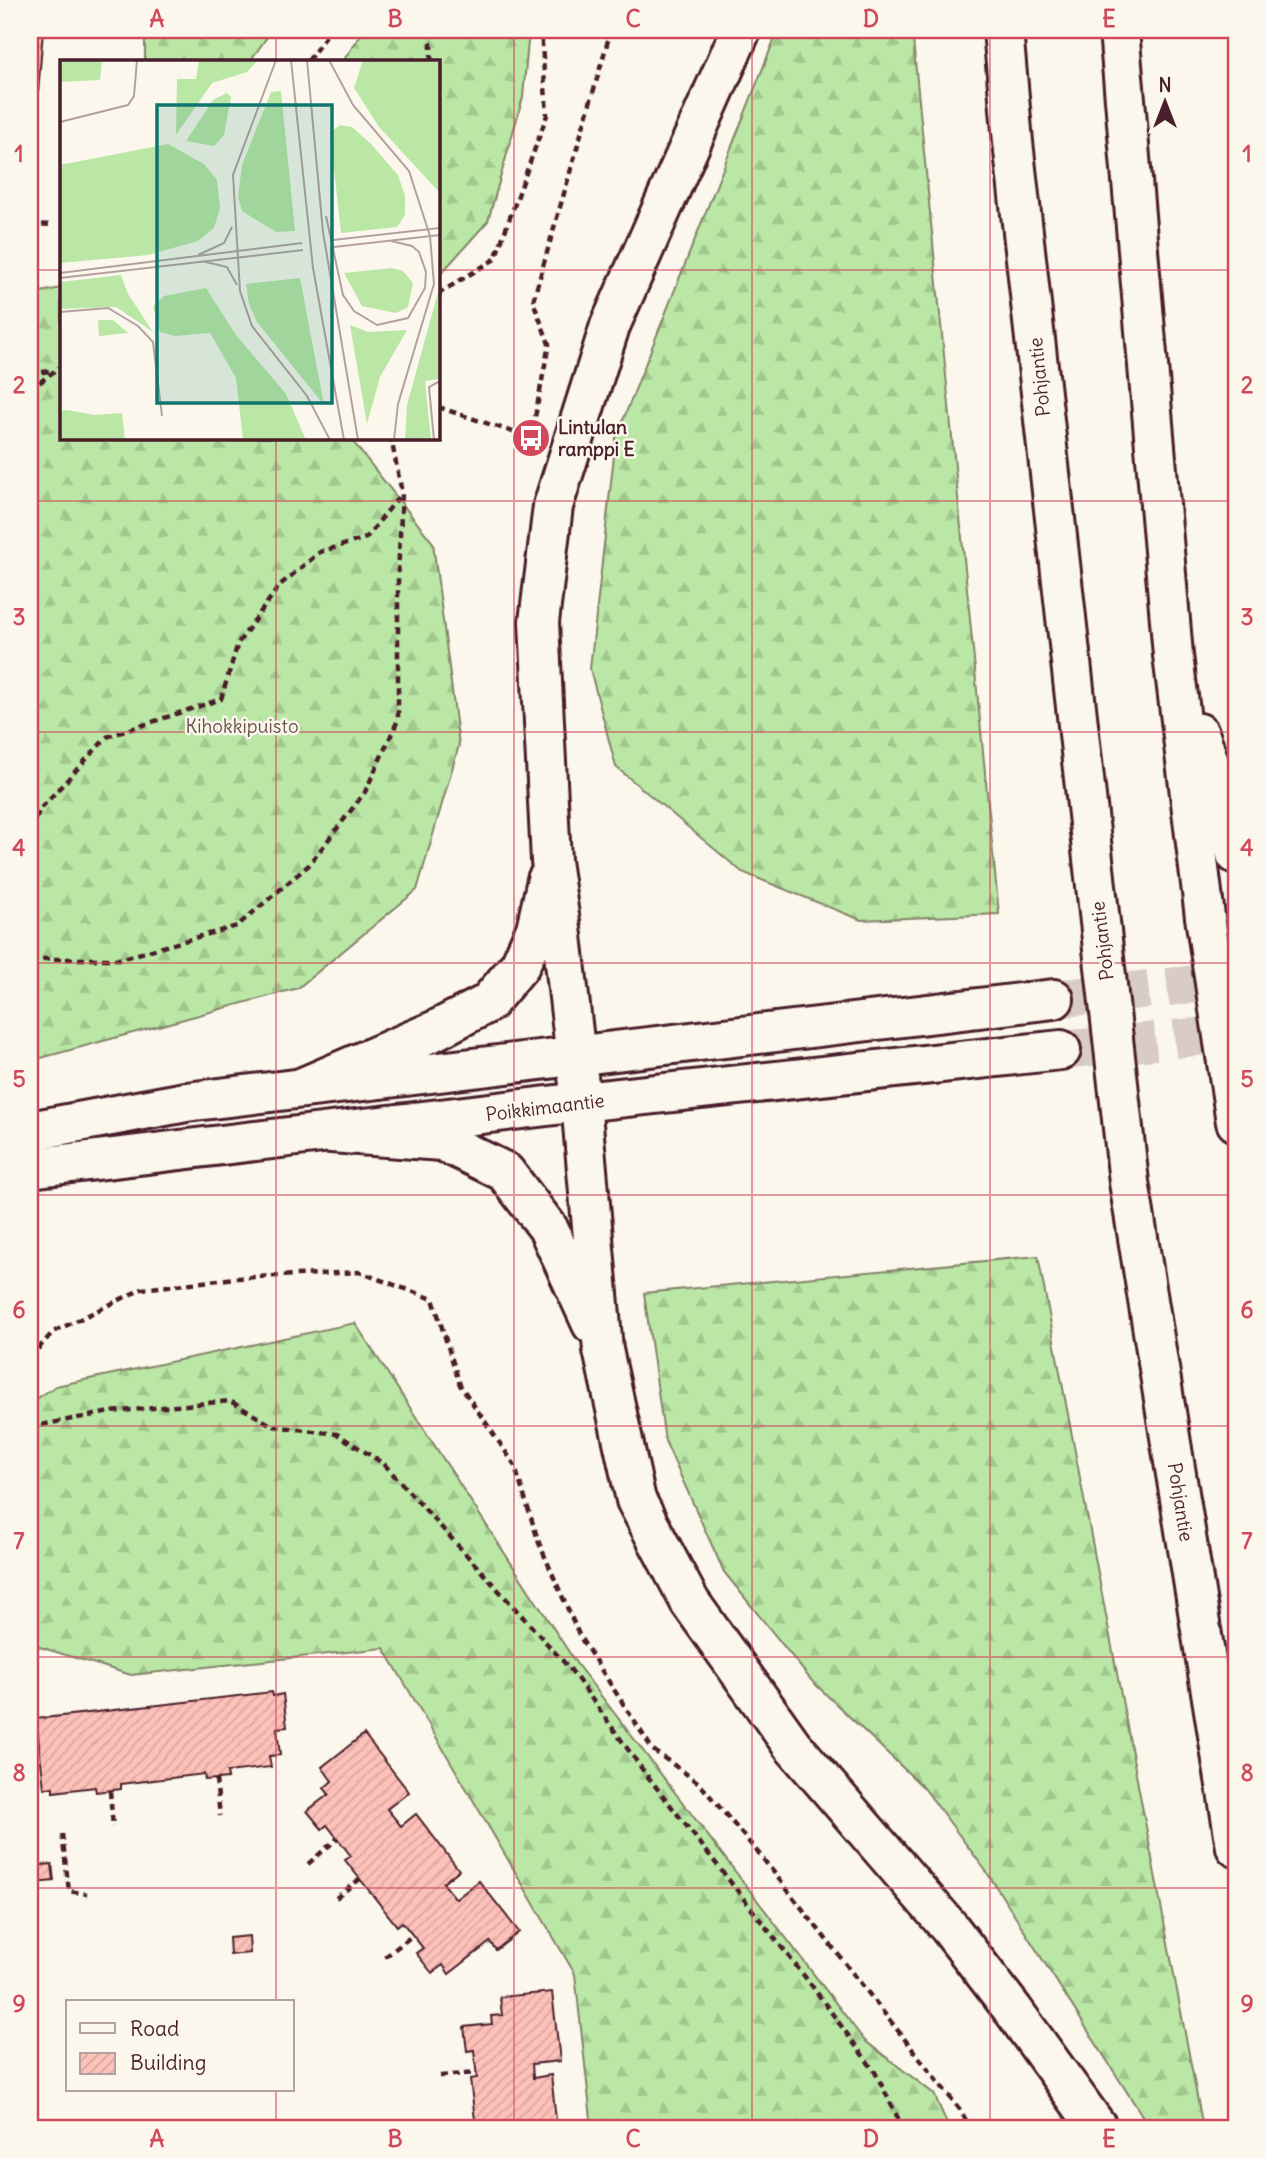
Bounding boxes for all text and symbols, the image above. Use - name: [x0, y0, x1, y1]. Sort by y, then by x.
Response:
- text: A: [150, 4, 165, 33]
- text: B: [387, 4, 403, 33]
- text: C: [625, 4, 641, 33]
- text: D: [863, 4, 879, 33]
- text: E: [1102, 4, 1116, 33]
- inset map: [60, 60, 439, 439]
- north arrow: [1130, 66, 1200, 136]
- text: N: [1158, 73, 1172, 97]
- text: 1: [14, 139, 24, 168]
- text: 1: [1242, 139, 1252, 168]
- street label: Pohjantie: [1023, 336, 1055, 418]
- text: 2: [13, 370, 26, 399]
- text: 2: [1241, 370, 1254, 399]
- place label: Lintulan ramppi E: [558, 415, 635, 461]
- bus stop icon: Lintulan ramppi E: [510, 417, 552, 459]
- text: 3: [12, 602, 26, 631]
- text: 3: [1240, 602, 1254, 631]
- park label: Kihokkipuisto: [185, 714, 299, 738]
- text: 4: [12, 833, 26, 862]
- text: 4: [1240, 833, 1254, 862]
- street label: Pohjantie: [1085, 900, 1119, 982]
- text: 5: [12, 1064, 26, 1093]
- text: 5: [1240, 1064, 1254, 1093]
- street label: Poikkimaantie: [484, 1088, 606, 1126]
- text: 6: [12, 1295, 26, 1324]
- text: 6: [1240, 1295, 1254, 1324]
- street label: Pohjantie: [1163, 1461, 1199, 1543]
- text: 7: [13, 1526, 25, 1555]
- text: 7: [1241, 1526, 1253, 1555]
- text: 8: [12, 1758, 26, 1787]
- text: 8: [1240, 1758, 1254, 1787]
- text: 9: [12, 1989, 26, 2018]
- text: 9: [1240, 1989, 1254, 2018]
- legend: [66, 2000, 294, 2092]
- text: Road: [130, 2015, 179, 2042]
- text: Building: [130, 2049, 206, 2076]
- text: A: [150, 2124, 165, 2153]
- text: B: [387, 2124, 403, 2153]
- text: C: [625, 2124, 641, 2153]
- text: D: [863, 2124, 879, 2153]
- text: E: [1102, 2124, 1116, 2153]

